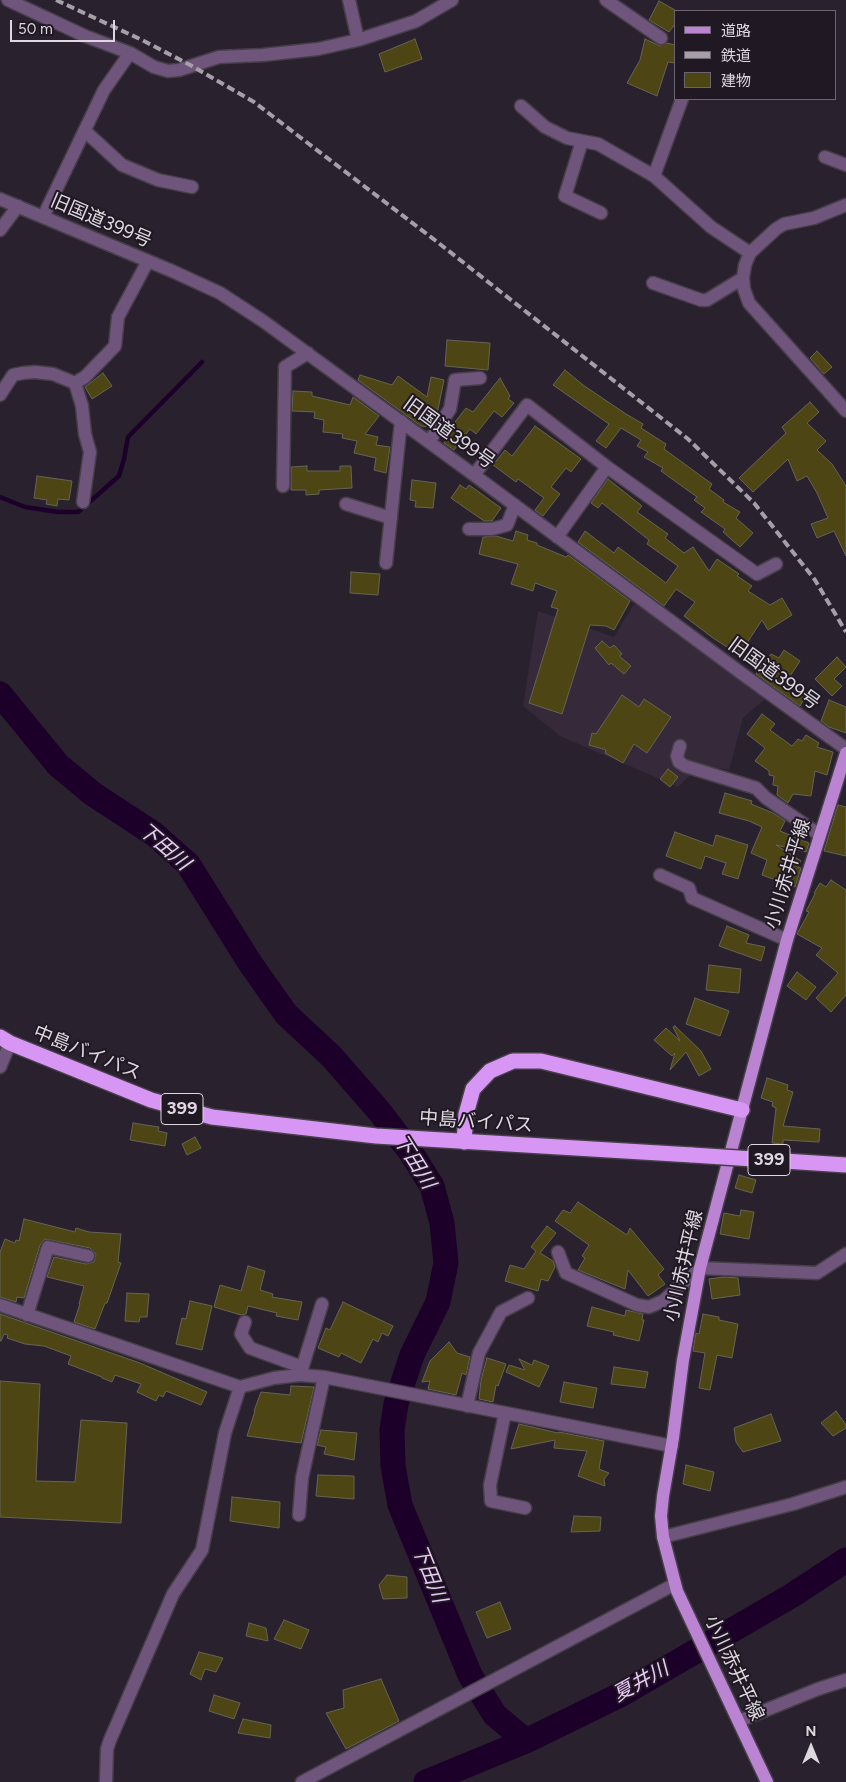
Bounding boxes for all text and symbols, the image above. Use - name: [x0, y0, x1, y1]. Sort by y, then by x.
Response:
- scale bar: [12, 10, 118, 42]
- legend: [674, 10, 836, 100]
- text: 50 m: [18, 20, 53, 38]
- text: 道路: [721, 22, 751, 40]
- text: 鉄道: [721, 47, 751, 65]
- text: 建物: [721, 72, 751, 90]
- street label: 旧国道399号: [47, 189, 155, 253]
- street label: 旧国道399号: [399, 392, 499, 474]
- street label: 旧国道399号: [724, 633, 824, 715]
- street label: 小川赤井平線: [760, 816, 816, 932]
- water label: 下田川: [133, 818, 195, 876]
- street label: 中島バイパス: [30, 1021, 144, 1085]
- road number: 399: [161, 1094, 203, 1124]
- street label: 中島バイパス: [418, 1107, 534, 1137]
- water label: 下田川: [388, 1130, 440, 1194]
- road number: 399: [748, 1144, 790, 1176]
- street label: 小川赤井平線: [660, 1208, 708, 1324]
- water label: 下田川: [407, 1542, 451, 1606]
- street label: 小川赤井平線: [700, 1612, 768, 1724]
- water label: 夏井川: [609, 1657, 673, 1707]
- north arrow: [786, 1722, 836, 1772]
- text: N: [806, 1723, 816, 1740]

